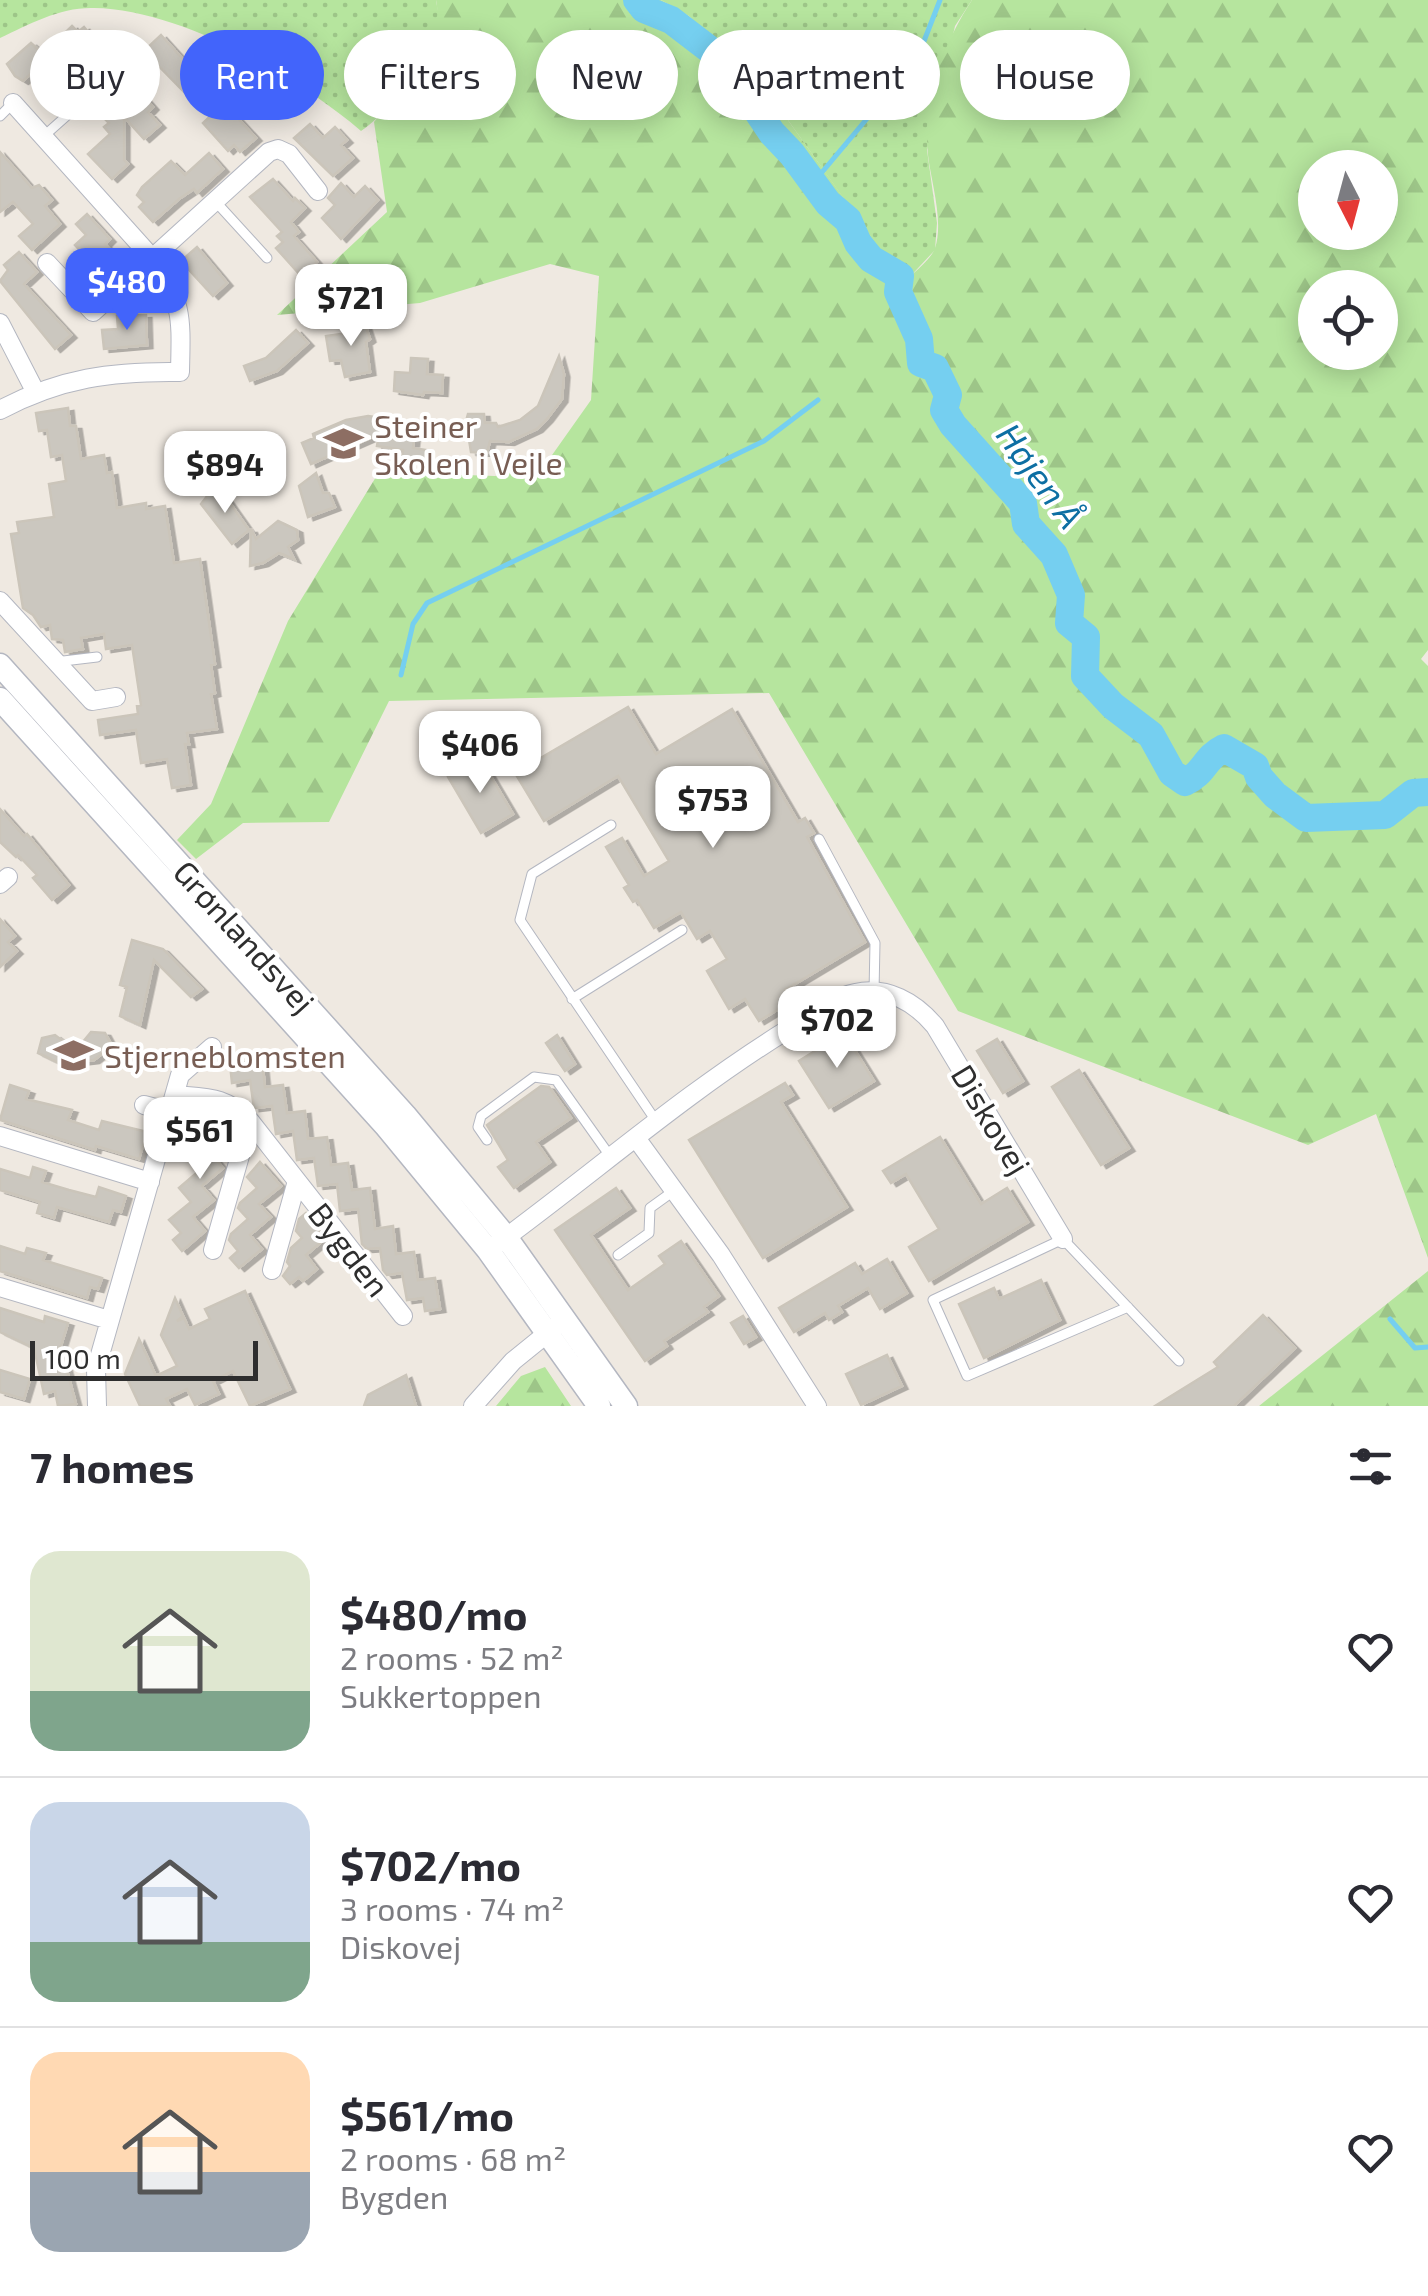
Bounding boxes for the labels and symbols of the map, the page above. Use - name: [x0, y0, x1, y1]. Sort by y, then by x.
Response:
- north arrow: [1298, 150, 1398, 250]
- pin: $480: [68, 248, 186, 333]
- pin: $721: [292, 264, 410, 349]
- place label: Steiner Skolen i Vejle: [374, 406, 563, 482]
- water label: Højen Å: [989, 414, 1093, 536]
- school or university icon: Steiner Skolen i Vejle: [323, 422, 365, 464]
- pin: $894: [166, 431, 284, 516]
- pin: $406: [421, 711, 539, 796]
- pin: $753: [654, 766, 772, 851]
- street label: Grønlandsvej: [166, 852, 323, 1021]
- pin: $702: [778, 986, 896, 1071]
- school or university icon: Stjerneblomsten: [53, 1034, 95, 1076]
- place label: Stjerneblomsten: [104, 1036, 346, 1075]
- street label: Diskovej: [944, 1057, 1039, 1181]
- pin: $561: [141, 1097, 259, 1182]
- street label: Bygden: [302, 1195, 398, 1303]
- scale bar: [30, 1336, 258, 1380]

